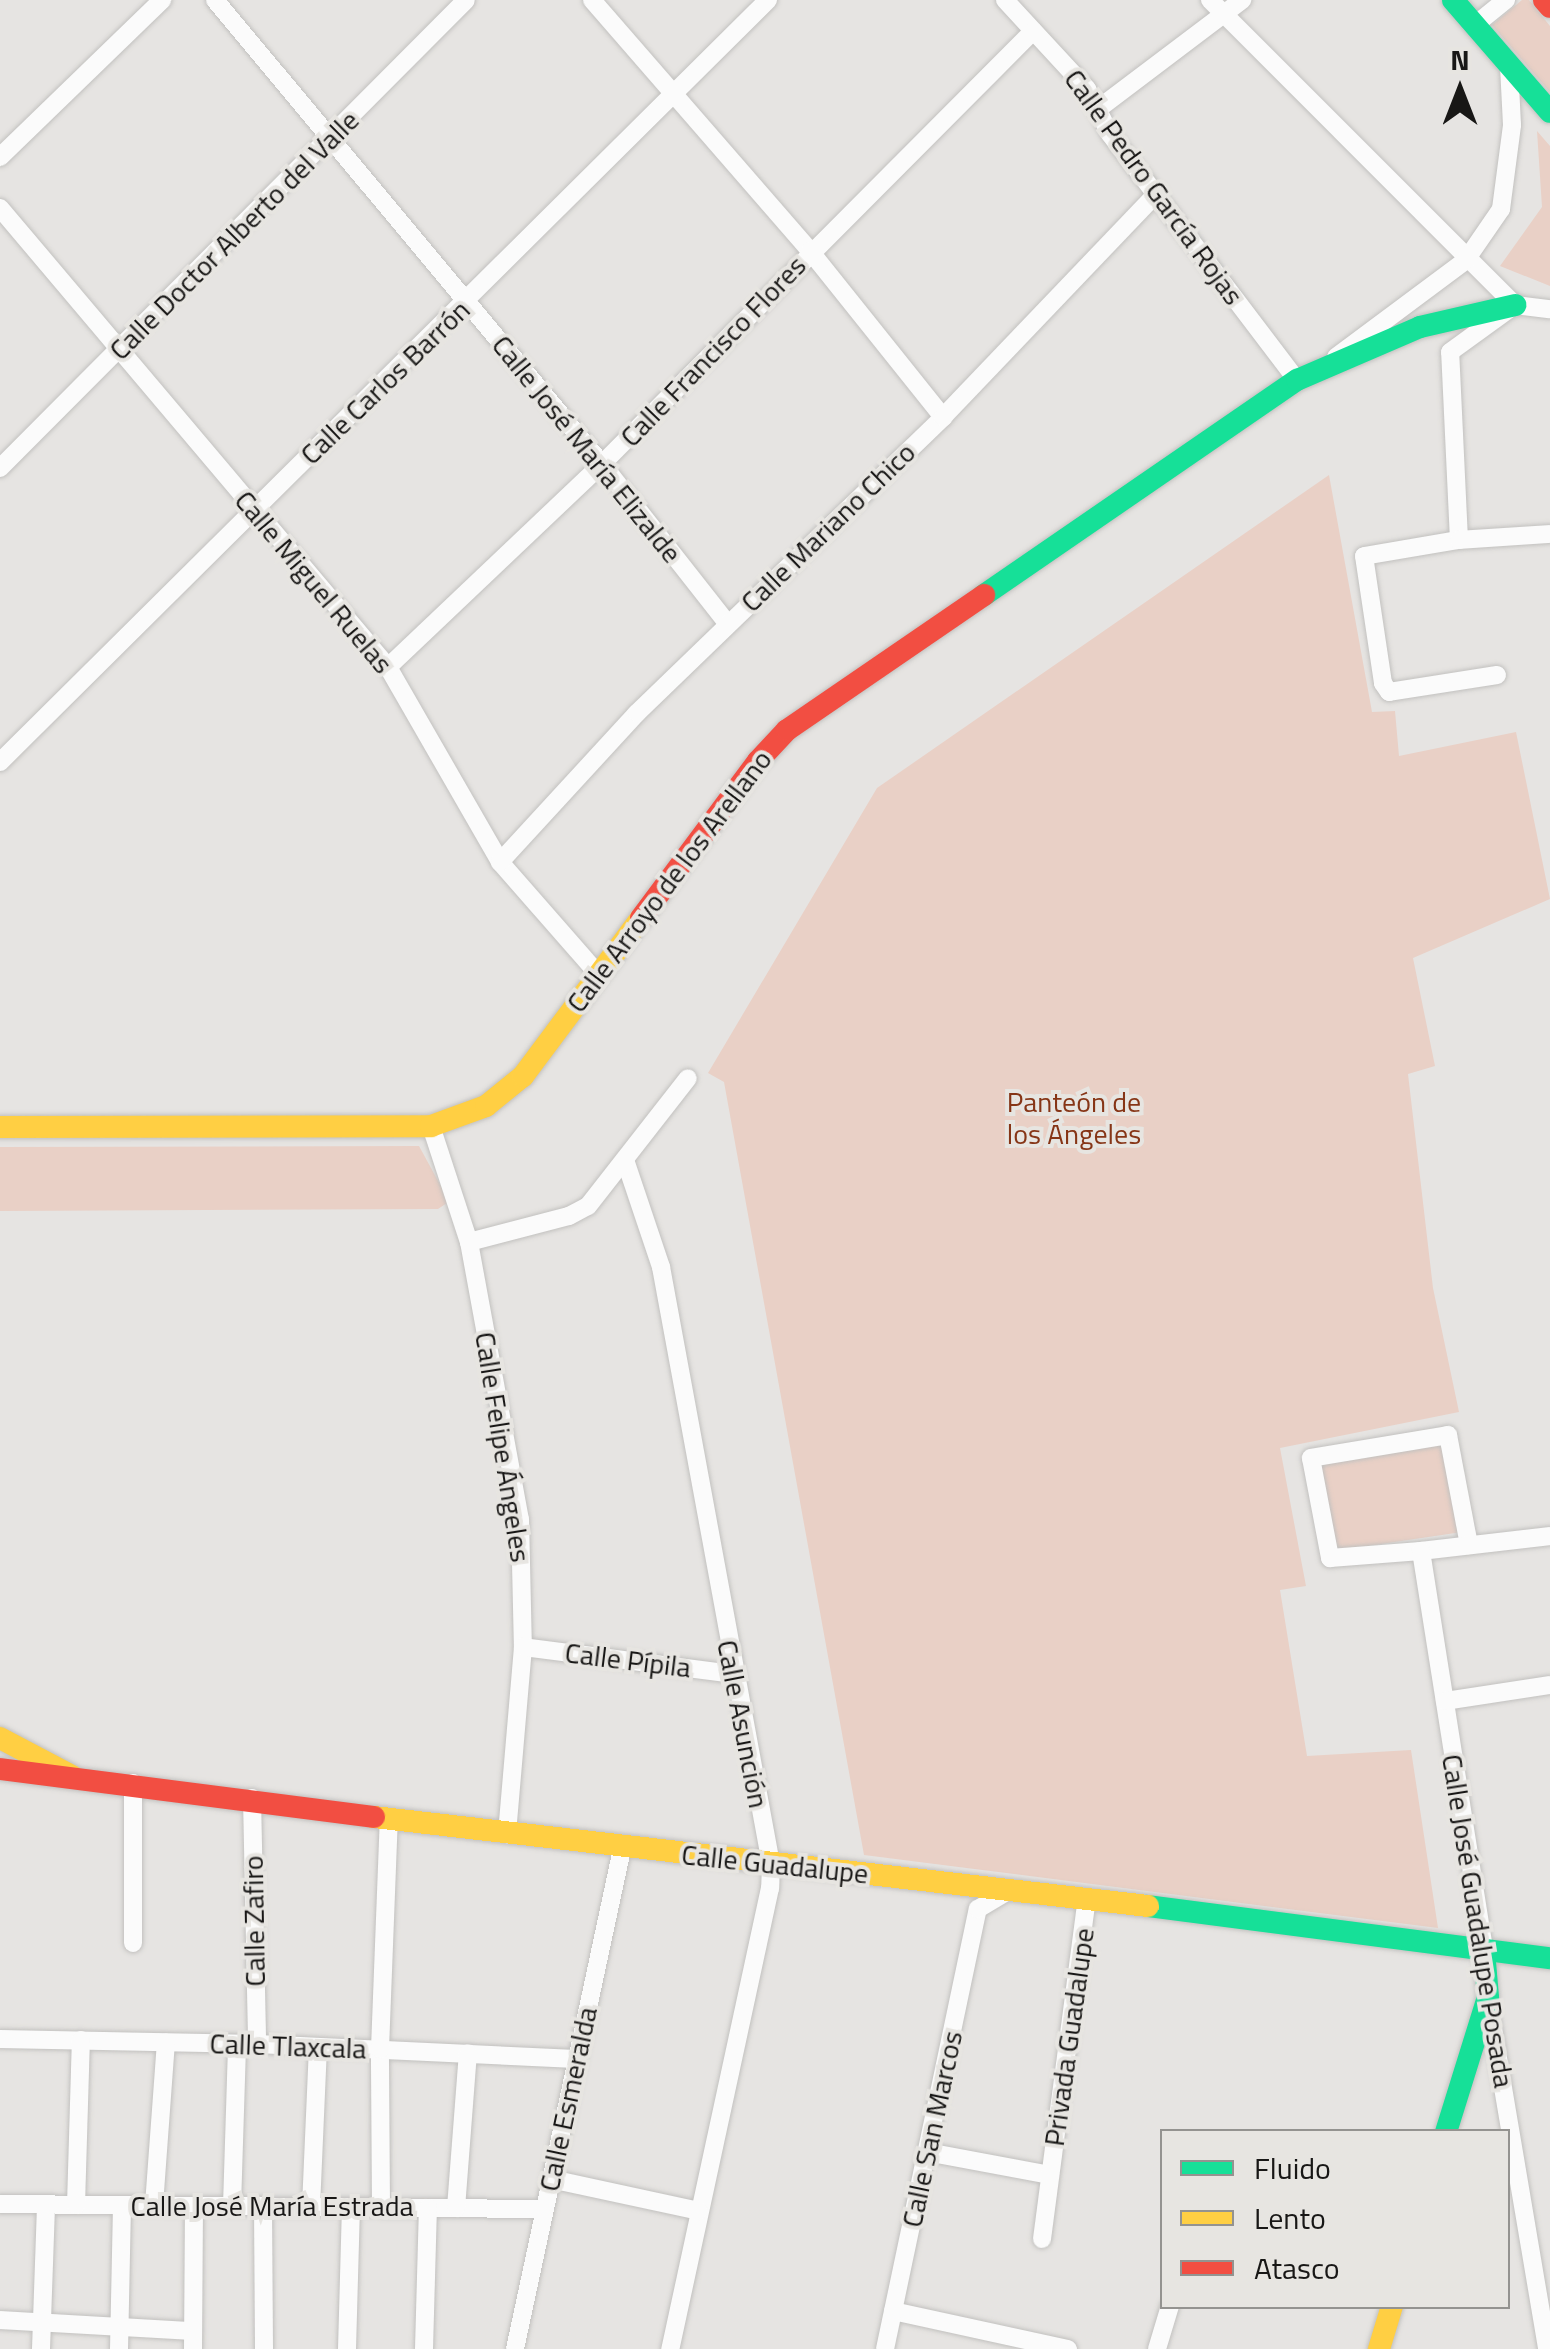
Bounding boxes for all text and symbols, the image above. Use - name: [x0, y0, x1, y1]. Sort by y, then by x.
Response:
- text: N: [1450, 38, 1470, 81]
- north arrow: [1410, 40, 1510, 140]
- street label: Calle Pedro García Rojas: [1057, 63, 1251, 311]
- street label: Calle Doctor Alberto del Valle: [102, 103, 366, 367]
- street label: Calle Francisco Flores: [613, 249, 813, 453]
- street label: Calle Carlos Barrón: [293, 293, 477, 471]
- street label: Calle José María Elizalde: [485, 329, 689, 569]
- street label: Calle Mariano Chico: [734, 435, 922, 619]
- street label: Calle Miguel Ruelas: [228, 484, 400, 680]
- street label: Calle Arroyo de los Arellano: [559, 743, 779, 1019]
- park label: Panteón de los Ángeles: [1007, 1085, 1141, 1151]
- street label: Calle Felipe Ángeles: [468, 1330, 538, 1564]
- street label: Calle Pípila: [563, 1636, 693, 1684]
- street label: Calle Asunción: [710, 1637, 776, 1811]
- street label: Calle José Guadalupe Posada: [1435, 1752, 1521, 2090]
- street label: Calle Guadalupe: [680, 1837, 870, 1891]
- street label: Calle Zafiro: [236, 1855, 272, 1987]
- street label: Privada Guadalupe: [1037, 1926, 1101, 2148]
- street label: Calle Esmeralda: [532, 2004, 604, 2194]
- street label: Calle Tlaxcala: [209, 2026, 367, 2066]
- street label: Calle San Marcos: [895, 2028, 969, 2230]
- legend: [1160, 2129, 1510, 2309]
- text: Fluido: [1254, 2145, 1331, 2191]
- street label: Calle José María Estrada: [131, 2189, 413, 2223]
- text: Lento: [1254, 2195, 1326, 2241]
- text: Atasco: [1254, 2245, 1340, 2291]

